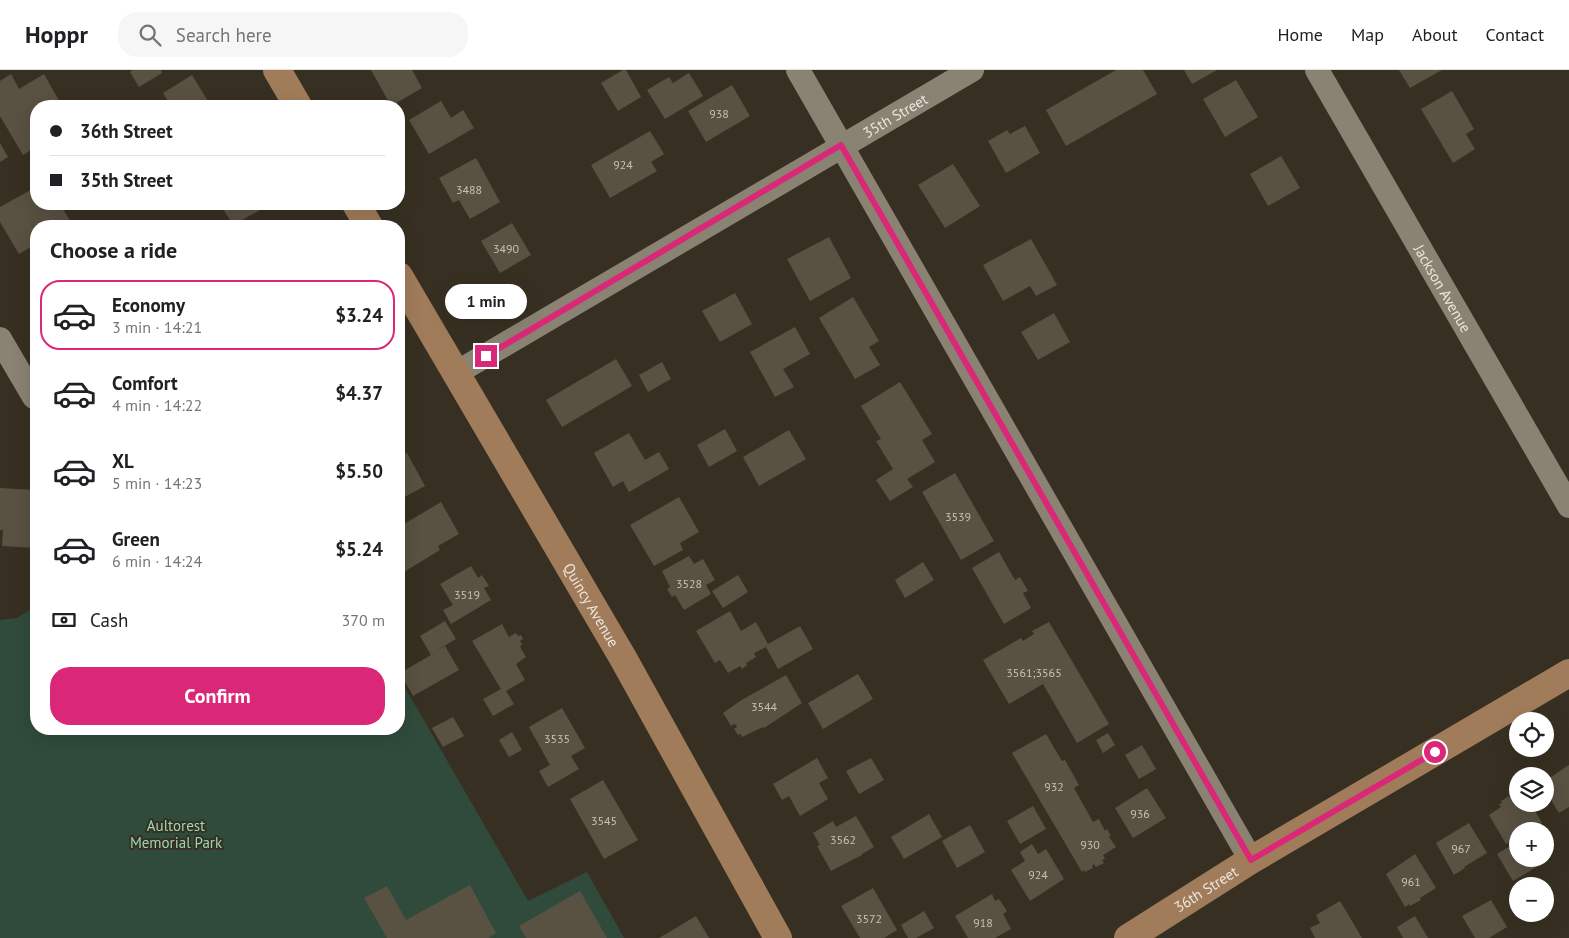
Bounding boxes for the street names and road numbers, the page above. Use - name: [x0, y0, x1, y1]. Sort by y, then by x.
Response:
- street label: 35th Street: [859, 89, 931, 142]
- street label: Jackson Avenue: [1410, 240, 1476, 336]
- street label: Quincy Avenue: [560, 559, 624, 650]
- street label: 36th Street: [1170, 861, 1241, 916]

